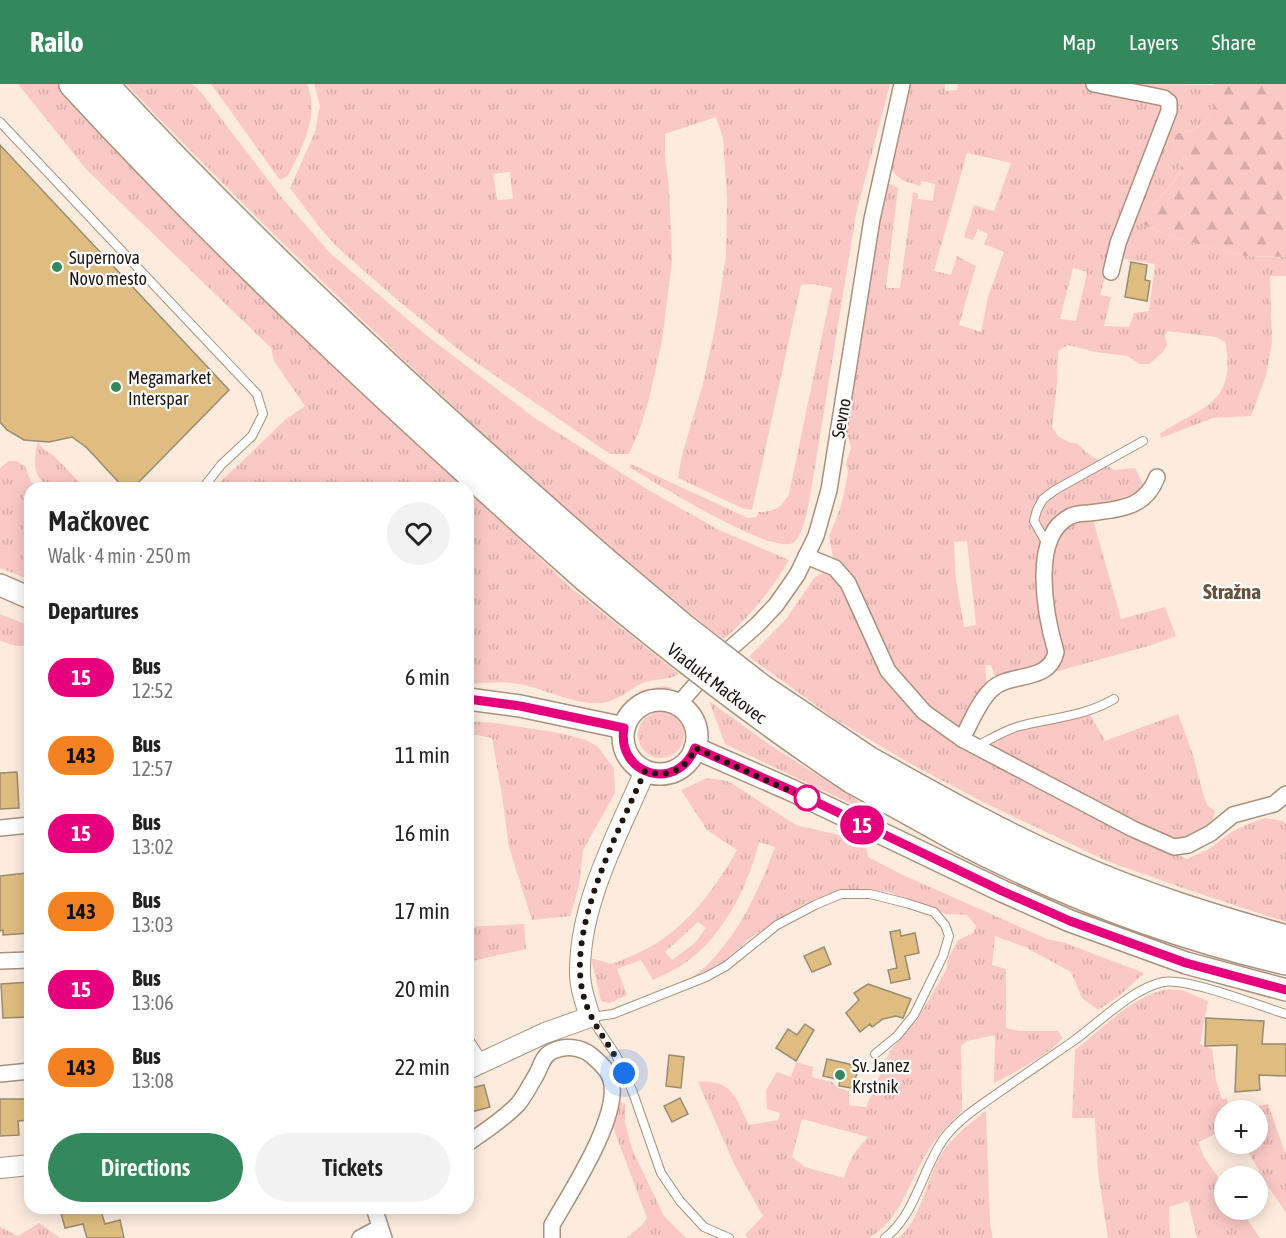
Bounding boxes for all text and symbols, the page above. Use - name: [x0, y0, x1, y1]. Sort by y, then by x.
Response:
- text: Railo: [30, 26, 84, 58]
- text: Map: [1062, 30, 1096, 54]
- text: Layers: [1129, 30, 1179, 54]
- text: Share: [1212, 30, 1256, 54]
- place label: Supernova Novo mesto: [69, 247, 147, 289]
- marker: Supernova Novo mesto: [50, 260, 64, 274]
- place label: Megamarket Interspar: [128, 367, 212, 409]
- marker: Megamarket Interspar: [109, 380, 123, 394]
- street label: Sevno: [827, 396, 855, 440]
- button: heart: [387, 502, 450, 565]
- text: Mačkovec: [48, 505, 149, 537]
- text: Walk · 4 min · 250 m: [48, 544, 191, 567]
- district label: Stražna: [1203, 579, 1261, 603]
- text: Departures: [48, 598, 138, 624]
- street label: Viadukt Mačkovec: [663, 638, 771, 727]
- text: Bus: [132, 653, 161, 679]
- text: 6 min: [405, 664, 450, 690]
- text: 15: [71, 665, 91, 689]
- text: 12:52: [132, 679, 173, 702]
- text: Bus: [132, 731, 161, 757]
- text: 11 min: [395, 742, 450, 768]
- text: 143: [66, 743, 96, 767]
- text: 12:57: [132, 757, 173, 780]
- unlabelled marker: [794, 785, 820, 811]
- line badge: 15: [835, 806, 889, 844]
- text: Bus: [132, 809, 161, 835]
- text: 15: [852, 813, 872, 837]
- text: 16 min: [395, 820, 450, 846]
- text: 15: [71, 821, 91, 845]
- text: 13:02: [132, 835, 174, 858]
- text: Bus: [132, 887, 161, 913]
- text: 17 min: [395, 898, 450, 924]
- text: 143: [66, 899, 96, 923]
- text: 13:03: [132, 913, 174, 936]
- text: Bus: [132, 965, 161, 991]
- text: 20 min: [395, 976, 450, 1002]
- text: 15: [71, 977, 91, 1001]
- text: 13:06: [132, 991, 174, 1014]
- text: Bus: [132, 1043, 161, 1069]
- text: 22 min: [395, 1054, 450, 1080]
- text: 143: [66, 1055, 96, 1079]
- place label: Sv. Janez Krstnik: [852, 1055, 910, 1097]
- your location: [609, 1058, 639, 1088]
- marker: Sv. Janez Krstnik: [833, 1068, 847, 1082]
- text: 13:08: [132, 1069, 174, 1092]
- map controls: [1214, 1100, 1268, 1220]
- button: +: [1214, 1100, 1268, 1154]
- button: Directions: [48, 1133, 243, 1202]
- button: Tickets: [255, 1133, 450, 1202]
- button: −: [1214, 1166, 1268, 1220]

